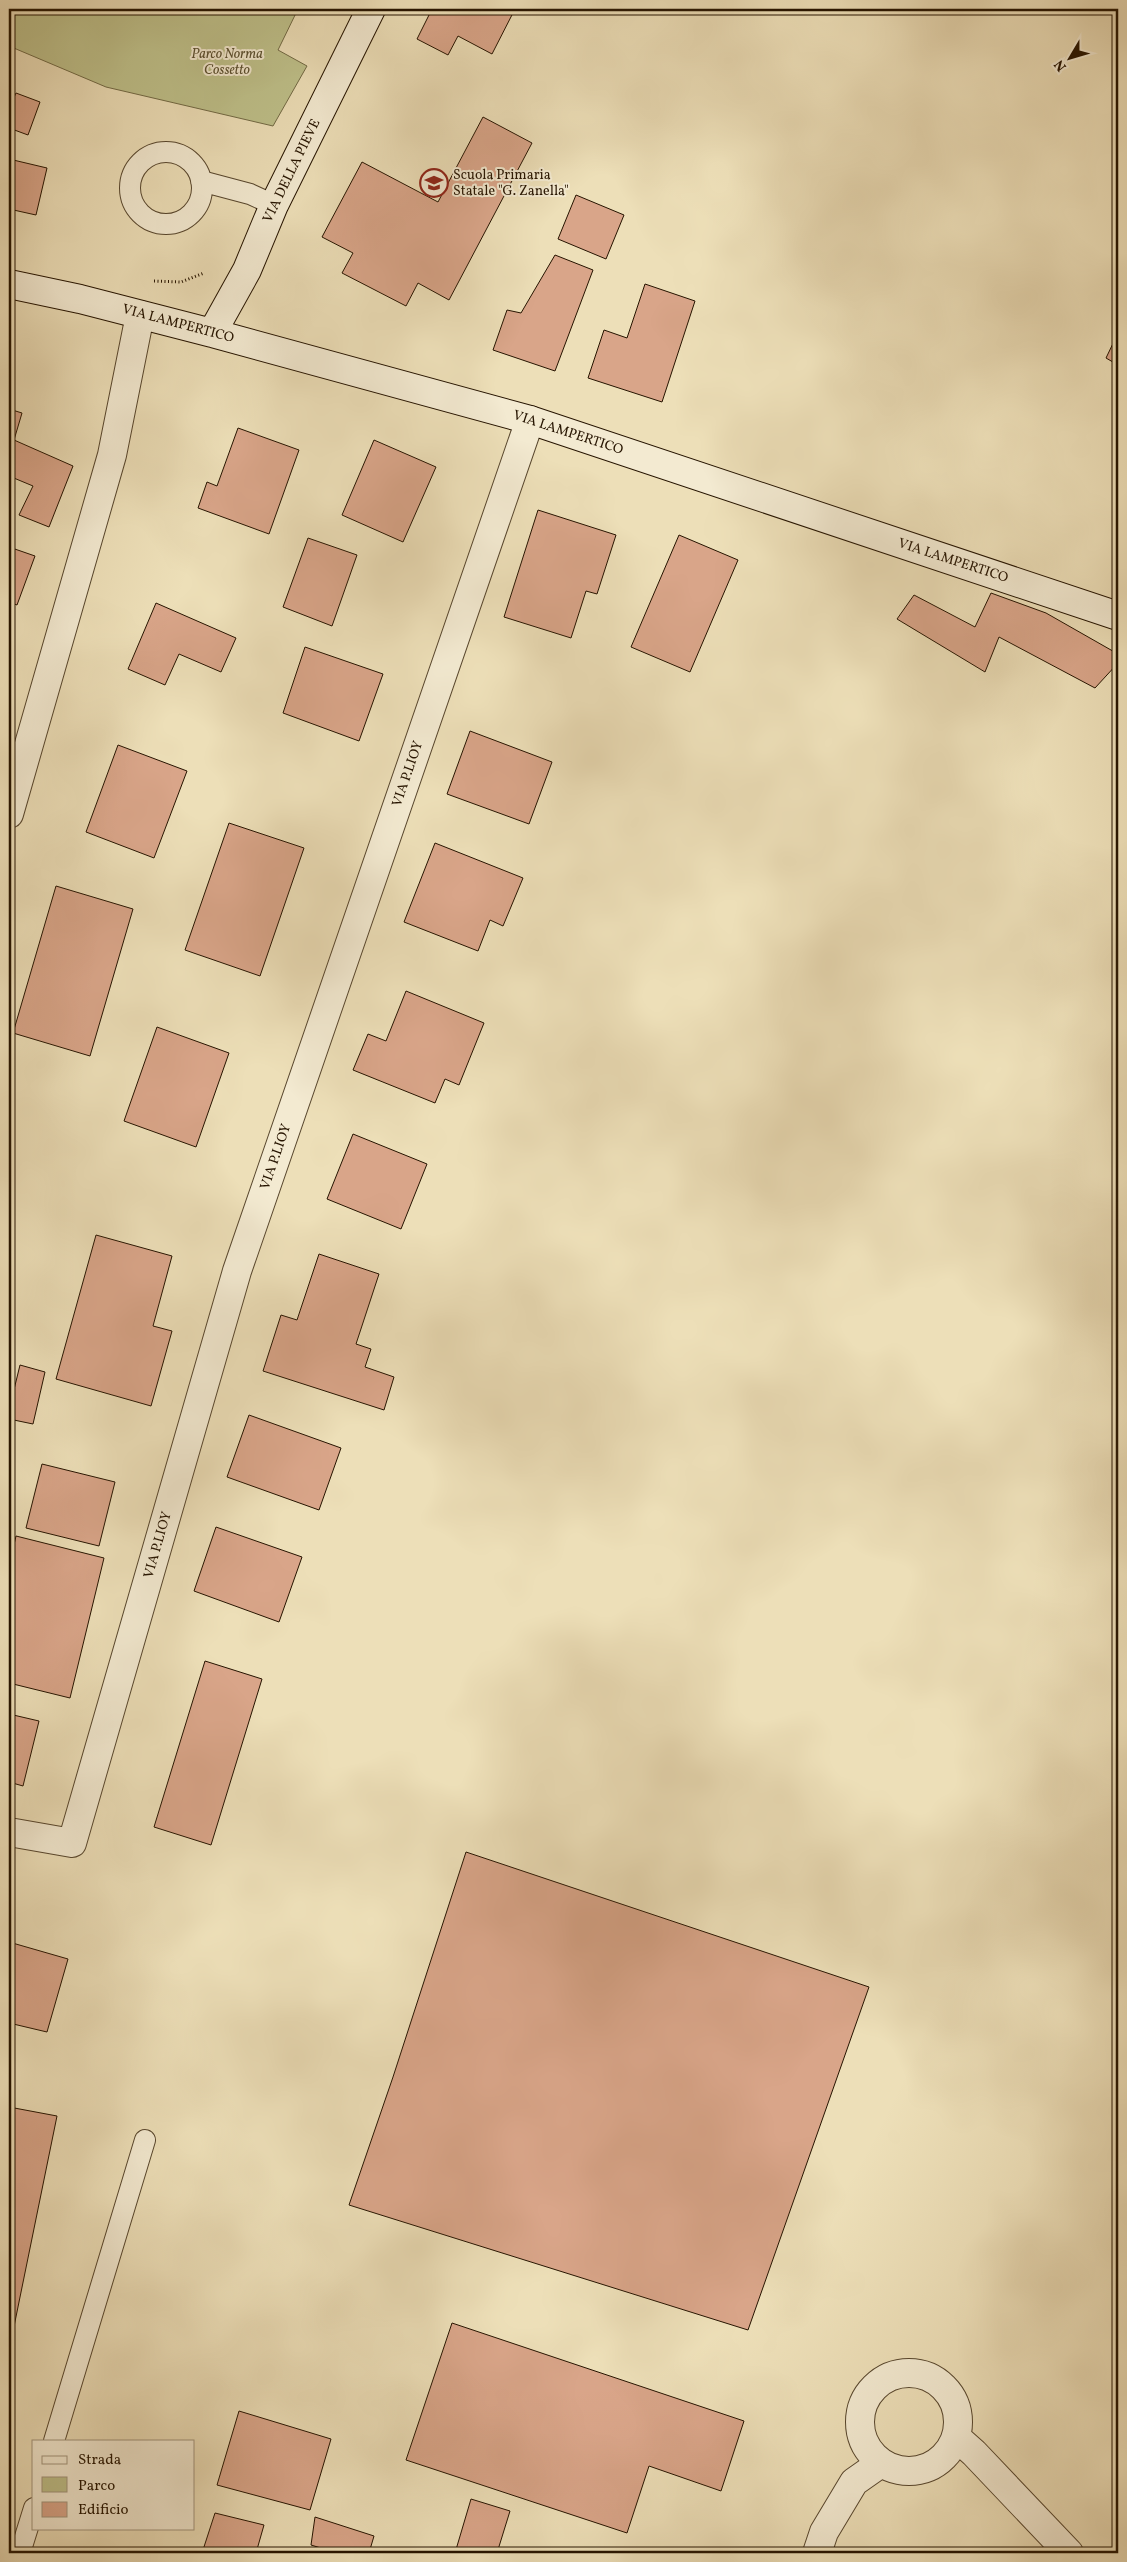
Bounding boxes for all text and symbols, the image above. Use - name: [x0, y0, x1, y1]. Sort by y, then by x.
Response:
- north arrow: [1044, 32, 1094, 82]
- park label: Parco Norma Cossetto: [191, 45, 263, 80]
- text: N: [1050, 55, 1072, 75]
- street label: VIA DELLA PIEVE: [259, 116, 325, 226]
- place label: Scuola Primaria Statale "G. Zanella": [453, 166, 569, 201]
- school or university icon: Scuola Primaria Statale "G. Zanella": [419, 168, 449, 198]
- street label: VIA LAMPERTICO: [120, 300, 236, 348]
- street label: VIA LAMPERTICO: [510, 406, 626, 460]
- street label: VIA LAMPERTICO: [895, 534, 1011, 588]
- street label: VIA P.LIOY: [388, 738, 428, 810]
- street label: VIA P.LIOY: [256, 1121, 296, 1193]
- street label: VIA P.LIOY: [139, 1509, 177, 1581]
- legend: [32, 2440, 195, 2530]
- text: Strada: [78, 2450, 121, 2471]
- text: Parco: [78, 2476, 115, 2497]
- text: Edificio: [78, 2500, 129, 2521]

